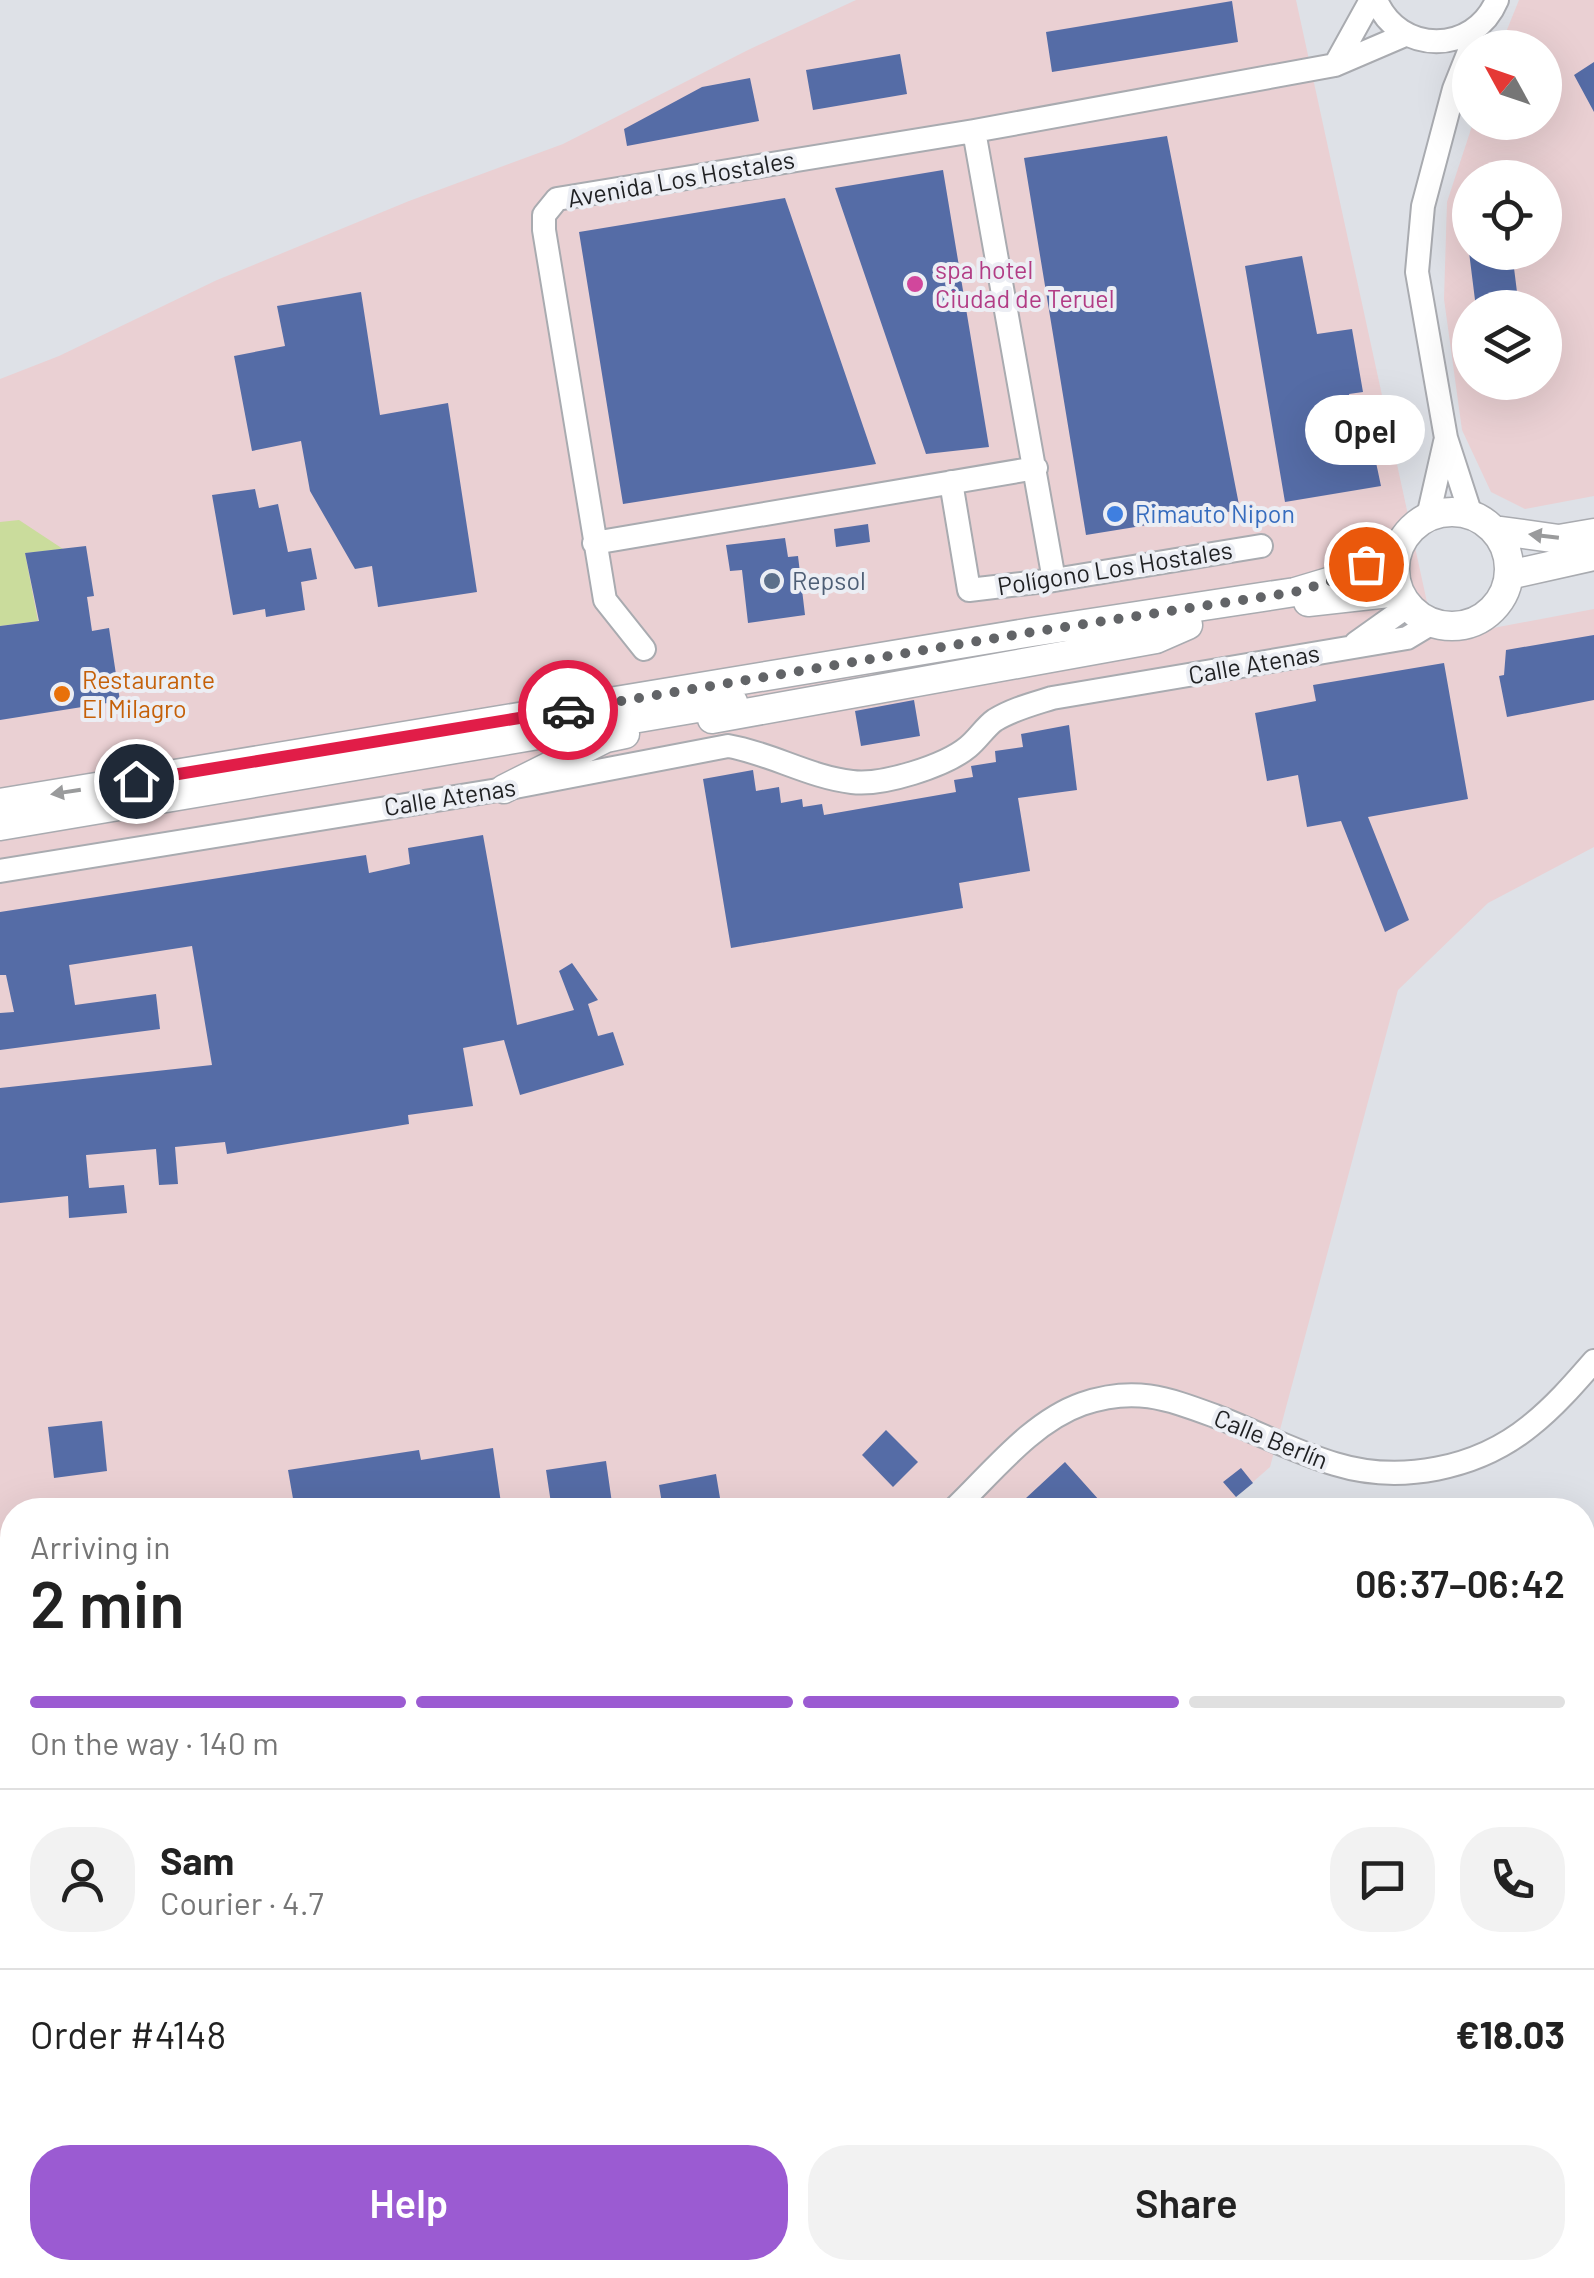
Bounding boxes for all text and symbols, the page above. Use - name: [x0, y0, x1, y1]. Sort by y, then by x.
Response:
- north arrow: [1452, 30, 1562, 140]
- map controls: [1452, 30, 1562, 400]
- street label: Avenida Los Hostales: [565, 143, 797, 213]
- button: locate: [1452, 160, 1562, 270]
- place label: spa hotel Ciudad de Teruel: [935, 254, 1114, 313]
- marker: spa hotel Ciudad de Teruel: [904, 273, 926, 295]
- button: layers: [1452, 290, 1562, 400]
- callout: Opel: [1306, 394, 1426, 464]
- text: Opel: [1334, 411, 1396, 449]
- place label: Rimauto Nipon: [1135, 498, 1295, 528]
- marker: Rimauto Nipon: [1104, 503, 1126, 525]
- pin: [1324, 522, 1409, 607]
- one-way arrow: [1528, 528, 1559, 544]
- street label: Polígono Los Hostales: [995, 534, 1234, 600]
- icon: bag: [1339, 537, 1394, 592]
- place label: Repsol: [792, 565, 866, 595]
- marker: Repsol: [761, 570, 783, 592]
- street label: Calle Atenas: [1186, 637, 1322, 689]
- courier: [518, 660, 618, 760]
- place label: Restaurante El Milagro: [82, 664, 215, 723]
- marker: Restaurante El Milagro: [51, 683, 73, 705]
- icon: car: [541, 683, 596, 738]
- pin: [94, 739, 179, 824]
- icon: home: [109, 754, 164, 809]
- street label: Calle Atenas: [382, 771, 518, 821]
- one-way arrow: [50, 785, 81, 801]
- street label: Calle Berlín: [1210, 1402, 1333, 1475]
- text: Arriving in: [30, 1527, 170, 1565]
- text: 06:37–06:42: [1355, 1560, 1565, 1606]
- text: 2 min: [30, 1563, 185, 1641]
- text: On the way · 140 m: [30, 1723, 279, 1761]
- button: person: [30, 1827, 135, 1932]
- button: chat: [1330, 1827, 1435, 1932]
- button: phone: [1460, 1827, 1565, 1932]
- text: Sam: [160, 1837, 234, 1883]
- text: Courier · 4.7: [160, 1883, 324, 1921]
- text: Order #4148: [30, 2011, 226, 2057]
- text: €18.03: [1455, 2011, 1565, 2057]
- button: Help: [30, 2145, 788, 2260]
- button: Share: [808, 2145, 1565, 2260]

